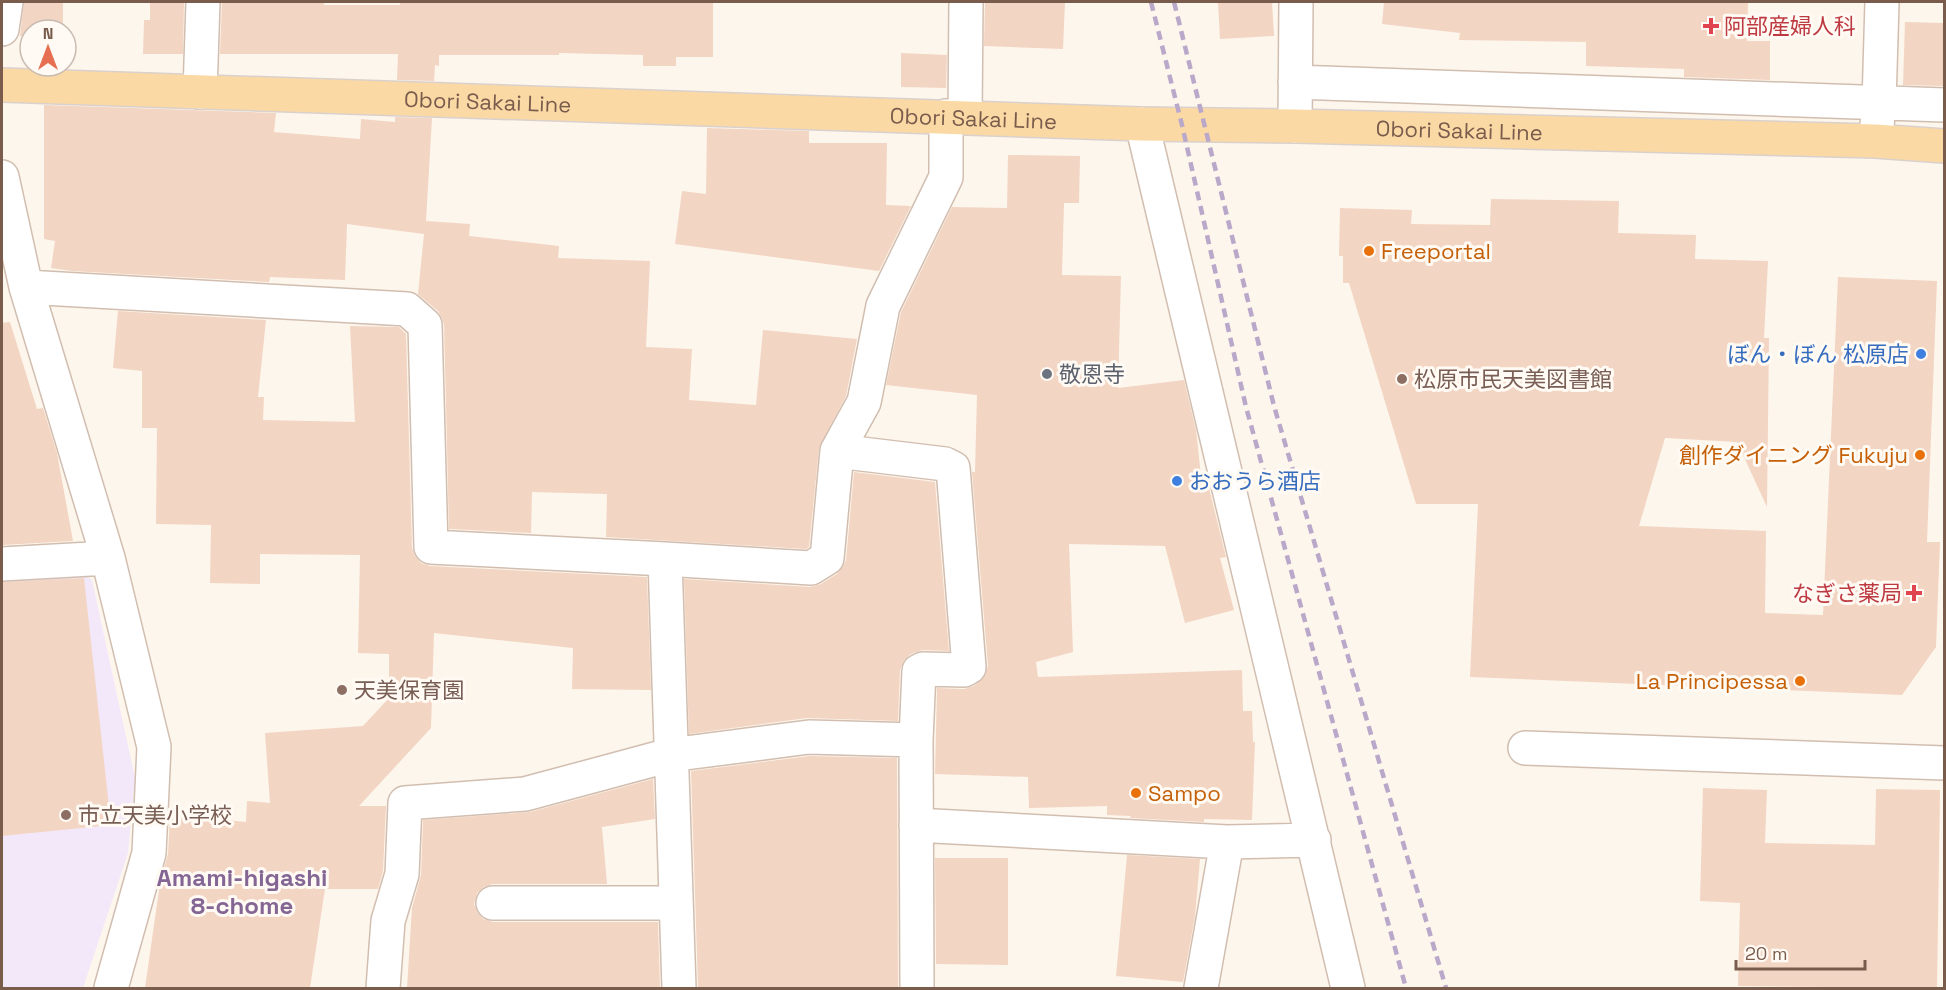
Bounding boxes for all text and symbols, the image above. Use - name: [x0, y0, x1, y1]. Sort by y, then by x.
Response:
- place label: 阿部産婦人科: [1724, 12, 1856, 40]
- marker: 阿部産婦人科: [1702, 17, 1720, 35]
- north arrow: [18, 18, 78, 78]
- text: N: [43, 23, 53, 44]
- street label: Obori Sakai Line: [404, 85, 572, 118]
- street label: Obori Sakai Line: [889, 101, 1057, 135]
- street label: Obori Sakai Line: [1375, 114, 1543, 146]
- place label: Freeportal: [1381, 237, 1491, 265]
- marker: Freeportal: [1362, 244, 1376, 258]
- place label: ぼん・ぼん 松原店: [1727, 340, 1909, 368]
- marker: ぼん・ぼん 松原店: [1914, 347, 1928, 361]
- place label: 敬恩寺: [1059, 360, 1125, 388]
- place label: 松原市民天美図書館: [1414, 365, 1612, 393]
- marker: 敬恩寺: [1040, 367, 1054, 381]
- marker: 松原市民天美図書館: [1395, 372, 1409, 386]
- place label: 創作ダイニング Fukuju: [1679, 441, 1908, 469]
- marker: 創作ダイニング Fukuju: [1913, 448, 1927, 462]
- place label: おおうら酒店: [1189, 467, 1321, 495]
- marker: おおうら酒店: [1170, 474, 1184, 488]
- place label: なぎさ薬局: [1792, 579, 1902, 607]
- marker: なぎさ薬局: [1907, 586, 1921, 600]
- place label: La Principessa: [1636, 667, 1788, 695]
- marker: La Principessa: [1793, 674, 1807, 688]
- place label: 天美保育園: [354, 676, 464, 704]
- marker: 天美保育園: [335, 683, 349, 697]
- place label: Sampo: [1148, 779, 1221, 807]
- marker: Sampo: [1129, 786, 1143, 800]
- place label: 市立天美小学校: [78, 801, 232, 829]
- marker: 市立天美小学校: [59, 808, 73, 822]
- district label: Amami-higashi 8-chome: [157, 862, 327, 921]
- scale bar: [1736, 933, 1865, 971]
- text: 20 m: [1745, 942, 1788, 965]

